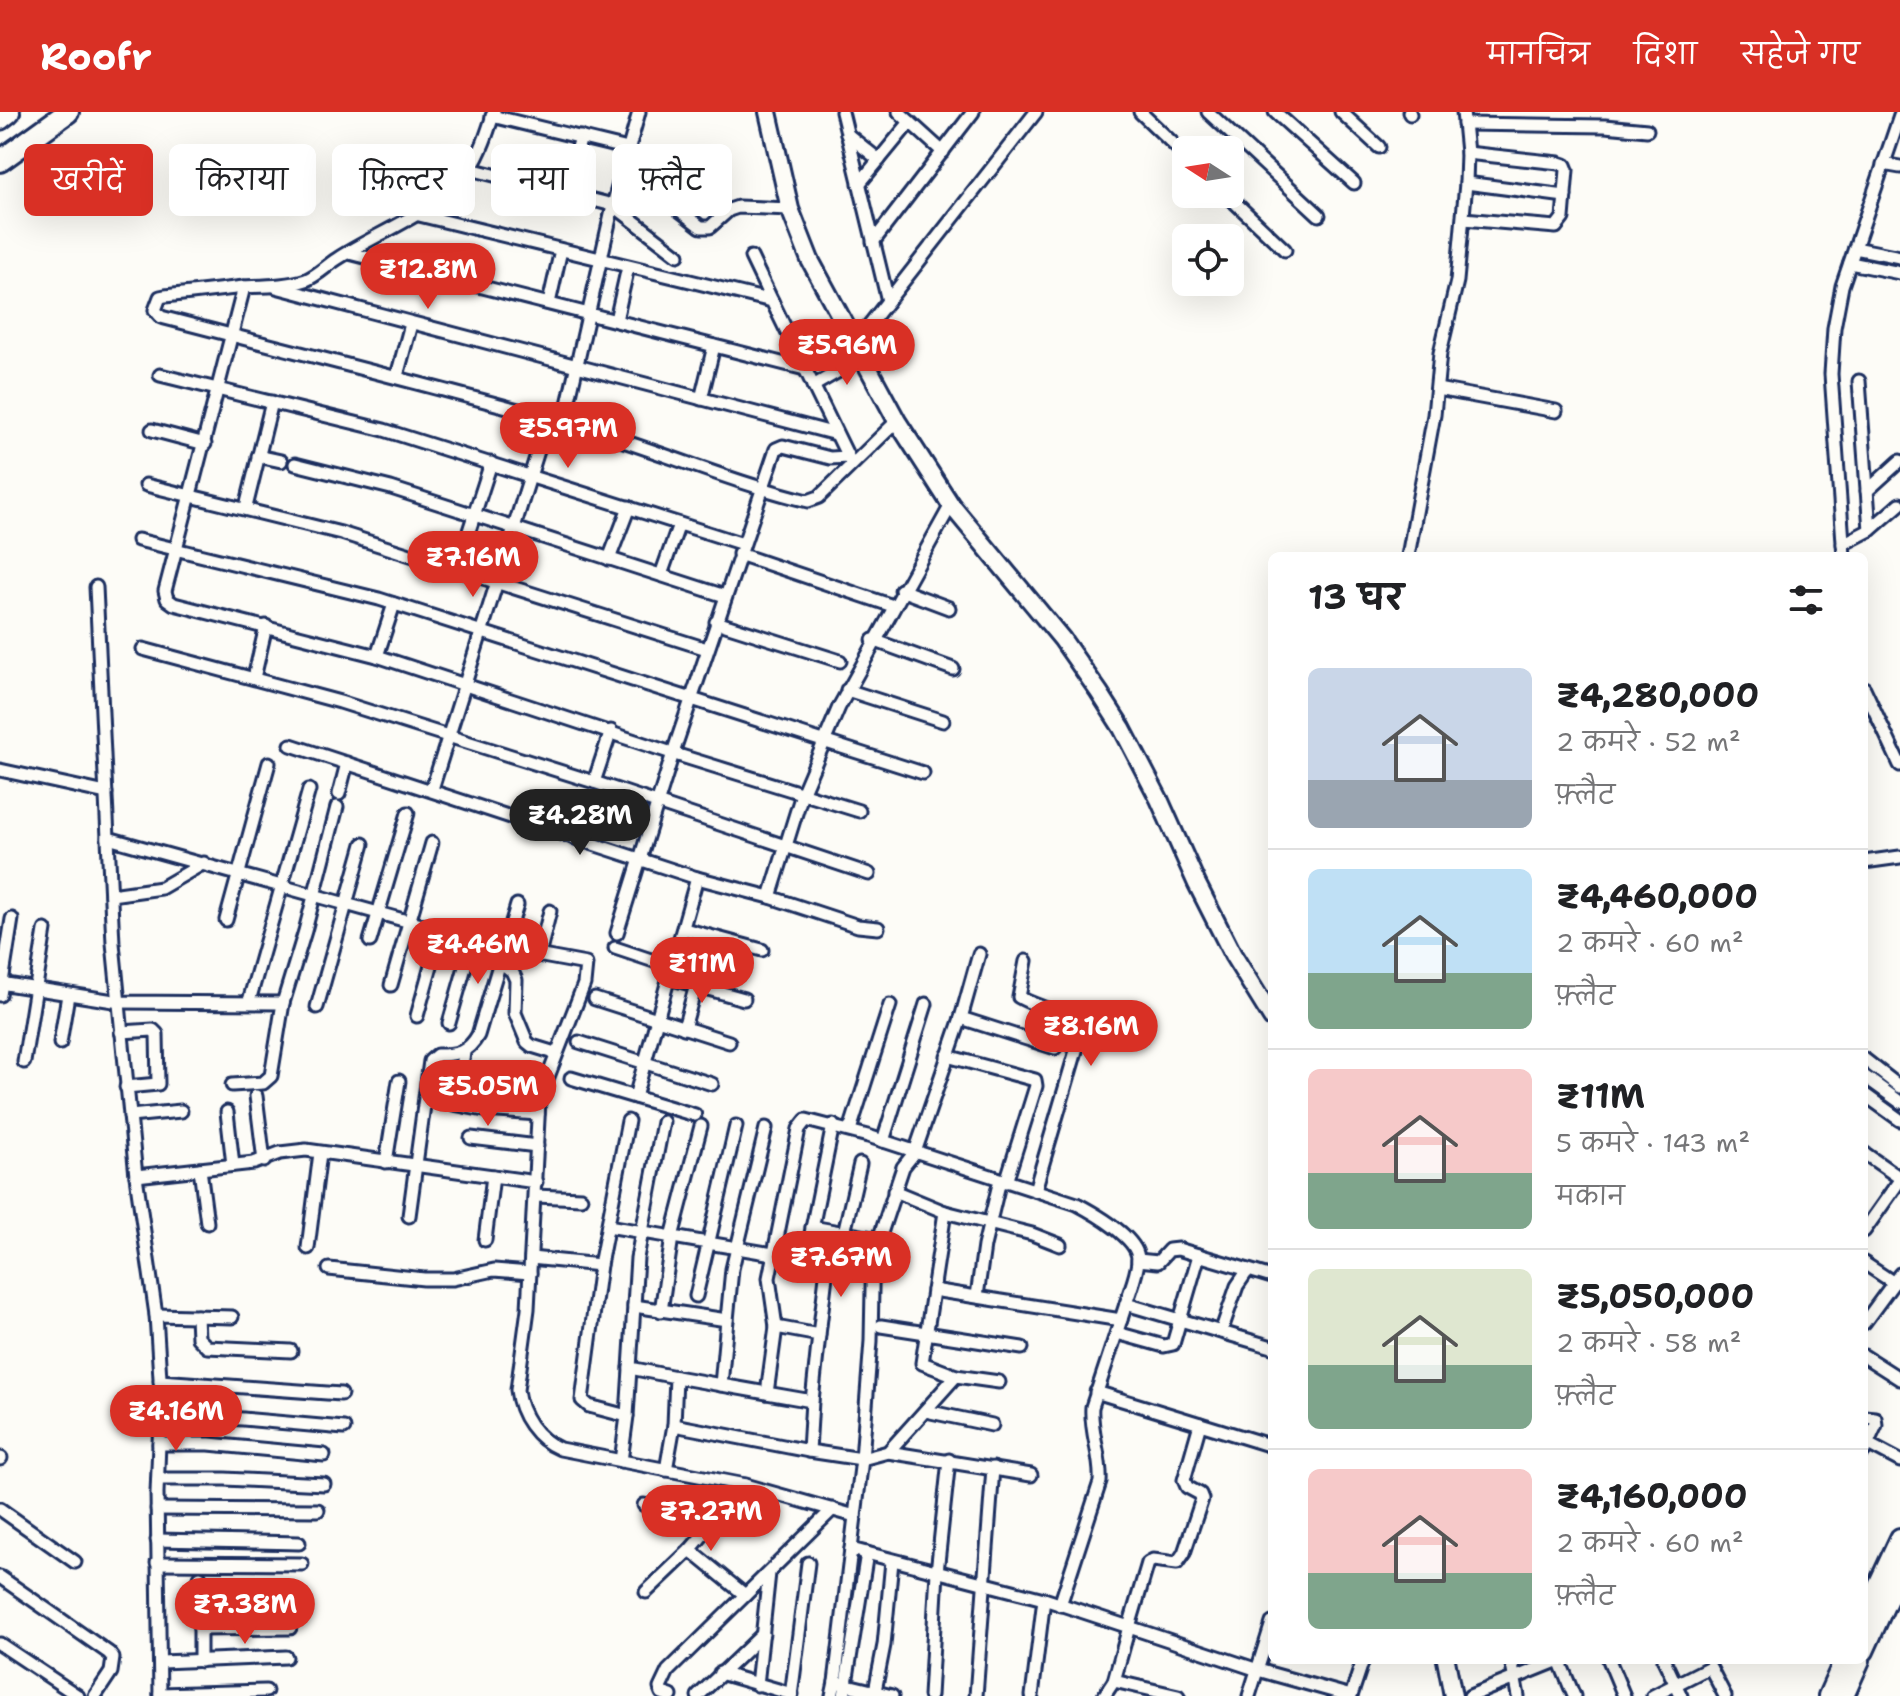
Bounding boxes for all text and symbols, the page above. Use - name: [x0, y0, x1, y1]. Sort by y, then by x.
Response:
- text: Roofr: [40, 31, 152, 82]
- text: मानचित्र: [1487, 35, 1590, 73]
- text: दिशा: [1634, 35, 1697, 73]
- text: सहेजे गए: [1741, 35, 1860, 73]
- north arrow: [1172, 136, 1244, 208]
- map controls: [1172, 136, 1244, 296]
- chip: खरीदें: [24, 144, 153, 216]
- chip: किराया: [169, 144, 316, 216]
- chip: फ़िल्टर: [332, 144, 475, 216]
- chip: नया: [491, 144, 596, 216]
- chip: फ़्लैट: [612, 144, 732, 216]
- button: locate: [1172, 224, 1244, 296]
- pin: ₹12.8M: [363, 243, 493, 311]
- text: ₹12.8M: [378, 251, 478, 286]
- pin: ₹5.96M: [782, 319, 912, 387]
- text: ₹5.96M: [797, 327, 897, 362]
- pin: ₹5.97M: [503, 402, 633, 470]
- text: ₹5.97M: [518, 410, 618, 445]
- pin: ₹7.16M: [408, 531, 538, 599]
- text: ₹7.16M: [425, 539, 521, 574]
- text: 13 घर: [1308, 574, 1404, 620]
- icon: filters: [1784, 578, 1828, 622]
- text: ₹4,280,000: [1556, 672, 1759, 718]
- icon: home: [1372, 700, 1468, 796]
- text: 2 कमरे · 52 m²: [1556, 724, 1741, 759]
- text: फ़्लैट: [1556, 777, 1615, 812]
- pin: ₹4.28M: [515, 789, 645, 857]
- text: ₹4.28M: [527, 797, 633, 832]
- text: ₹4,460,000: [1556, 873, 1758, 919]
- icon: home: [1372, 901, 1468, 997]
- pin: ₹4.46M: [413, 918, 543, 986]
- text: 2 कमरे · 60 m²: [1556, 925, 1744, 960]
- text: ₹4.46M: [426, 926, 530, 961]
- pin: ₹11M: [655, 937, 749, 1005]
- text: ₹11M: [668, 945, 736, 980]
- text: फ़्लैट: [1556, 978, 1615, 1013]
- pin: ₹8.16M: [1026, 1000, 1156, 1068]
- text: ₹8.16M: [1043, 1008, 1139, 1043]
- pin: ₹5.05M: [423, 1060, 553, 1128]
- text: ₹5.05M: [437, 1068, 539, 1103]
- text: ₹11M: [1556, 1073, 1645, 1119]
- icon: home: [1372, 1101, 1468, 1197]
- text: 5 कमरे · 143 m²: [1556, 1125, 1750, 1160]
- text: मकान: [1556, 1178, 1625, 1213]
- pin: ₹7.67M: [776, 1231, 906, 1299]
- text: ₹7.67M: [790, 1239, 892, 1274]
- text: ₹5,050,000: [1556, 1273, 1754, 1319]
- icon: home: [1372, 1301, 1468, 1397]
- text: 2 कमरे · 58 m²: [1556, 1325, 1742, 1360]
- text: फ़्लैट: [1556, 1378, 1615, 1413]
- pin: ₹4.16M: [111, 1385, 241, 1453]
- text: ₹4.16M: [128, 1393, 224, 1428]
- text: ₹4,160,000: [1556, 1473, 1747, 1519]
- pin: ₹7.27M: [646, 1485, 776, 1553]
- text: ₹7.27M: [659, 1493, 763, 1528]
- icon: home: [1372, 1501, 1468, 1597]
- text: 2 कमरे · 60 m²: [1556, 1525, 1744, 1560]
- pin: ₹7.38M: [180, 1578, 310, 1646]
- text: फ़्लैट: [1556, 1578, 1615, 1613]
- text: ₹7.38M: [193, 1586, 297, 1621]

